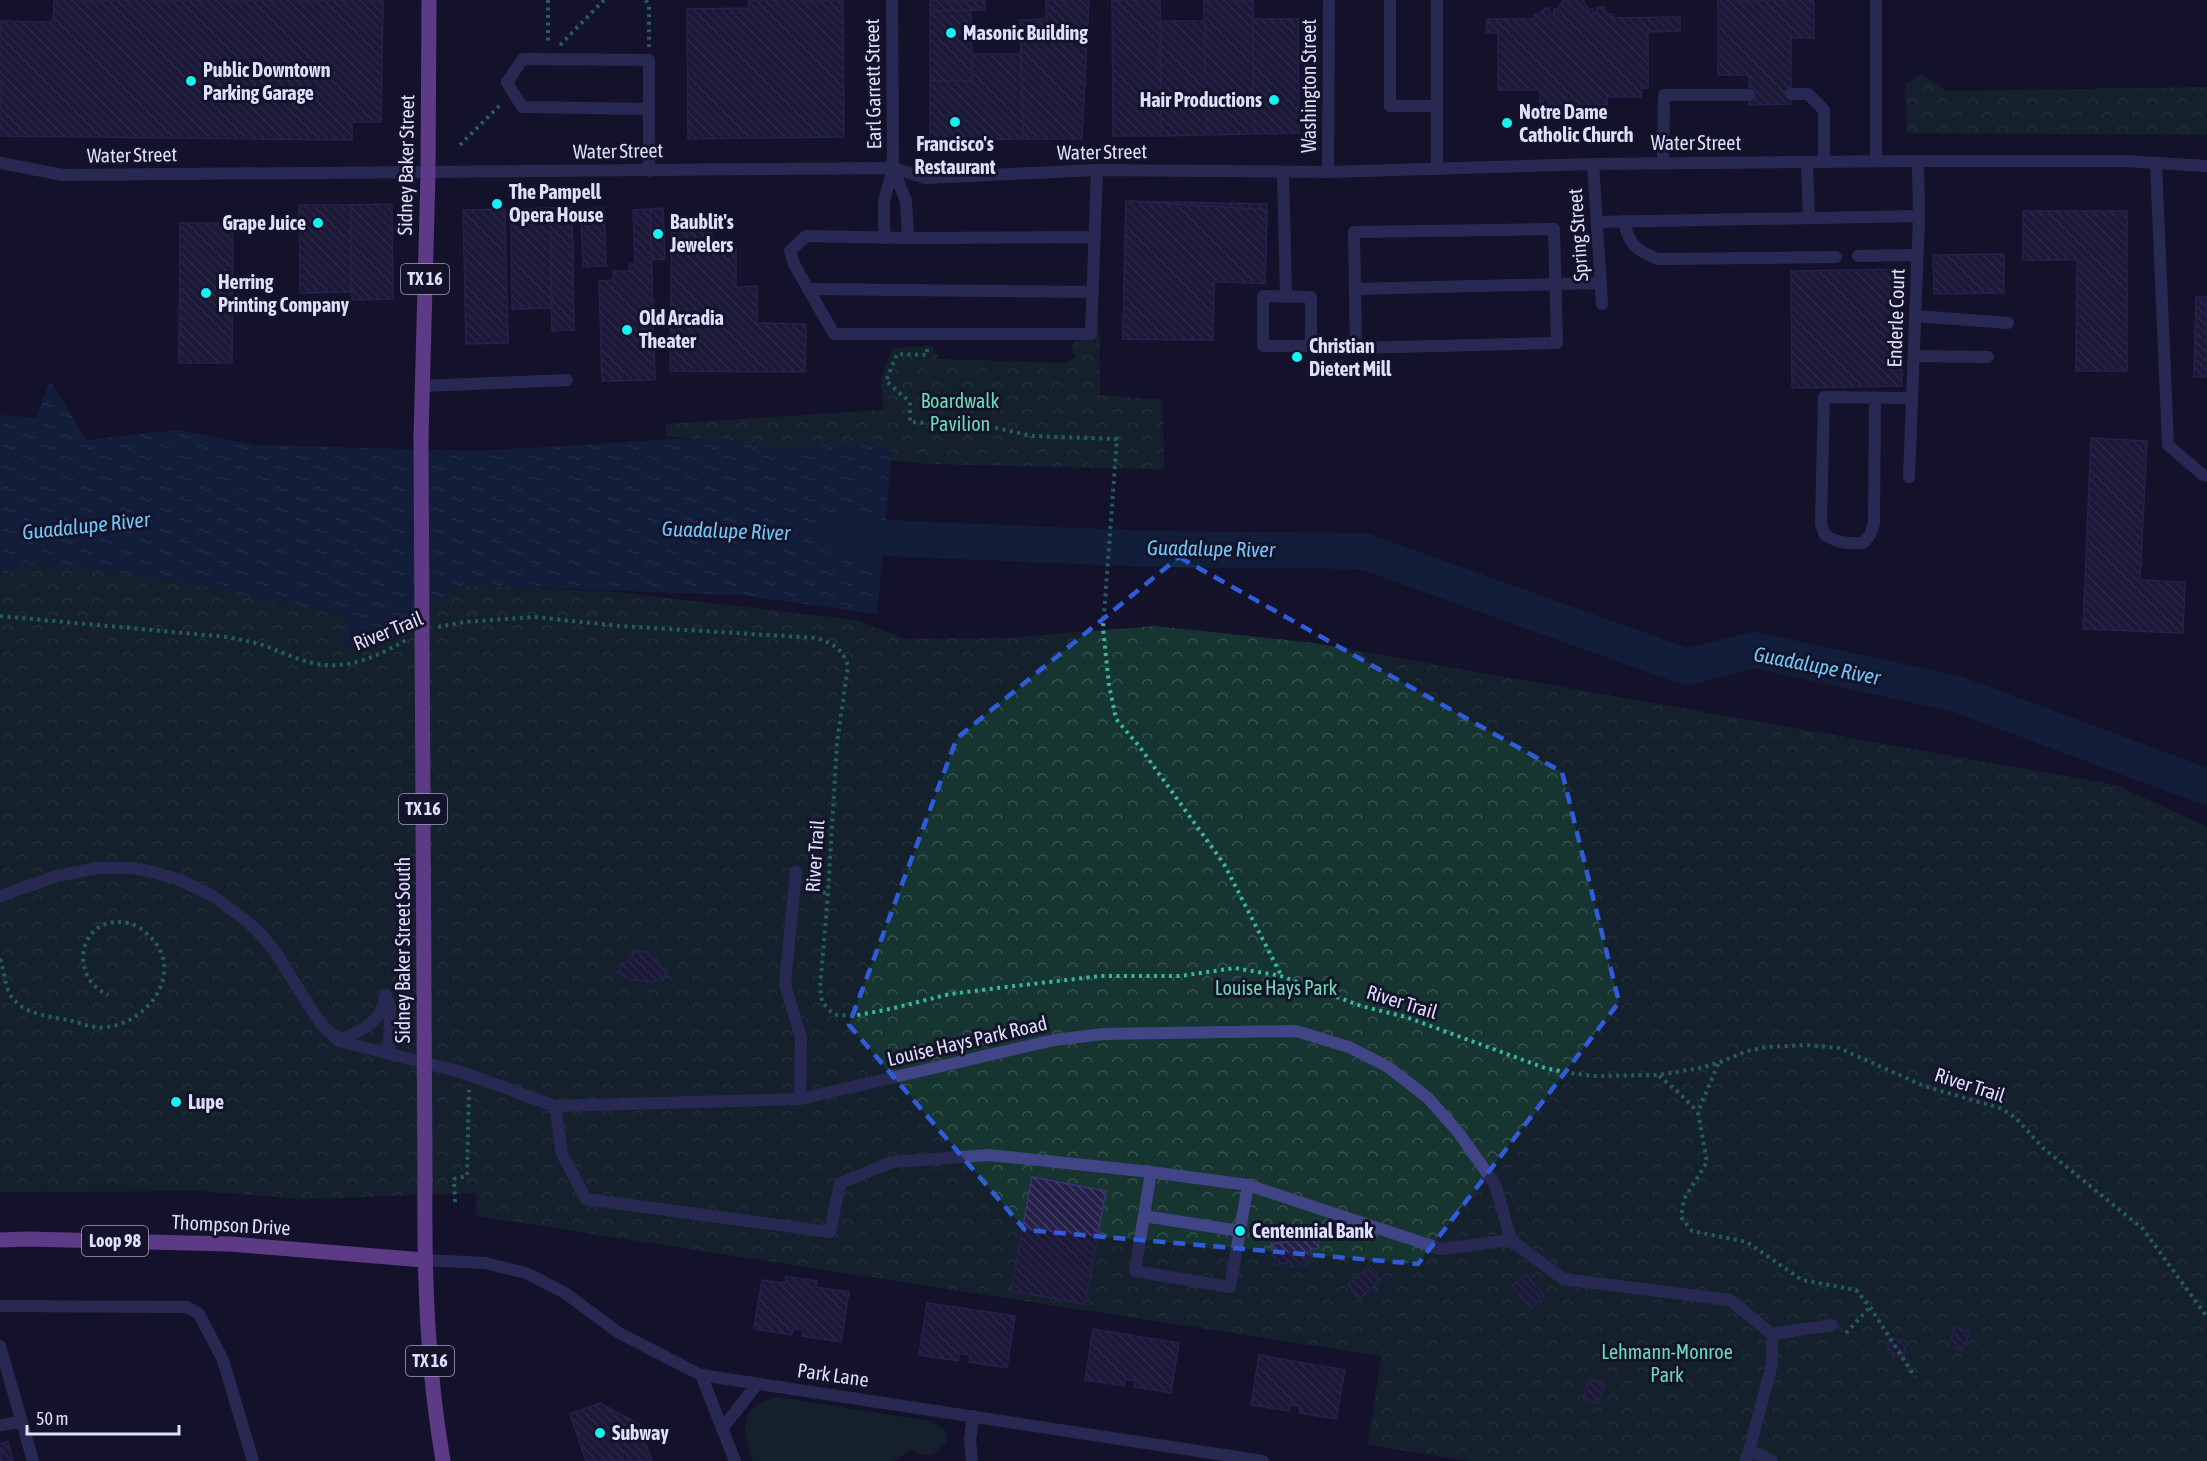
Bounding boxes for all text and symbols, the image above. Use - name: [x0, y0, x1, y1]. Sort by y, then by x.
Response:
- street label: Earl Garrett Street: [860, 18, 885, 150]
- street label: Washington Street: [1297, 19, 1320, 153]
- place label: Masonic Building: [963, 21, 1088, 44]
- marker: Masonic Building: [944, 26, 958, 40]
- place label: Public Downtown Parking Garage: [203, 58, 330, 104]
- marker: Public Downtown Parking Garage: [184, 74, 198, 88]
- place label: Hair Productions: [1140, 88, 1262, 111]
- marker: Hair Productions: [1267, 93, 1281, 107]
- street label: Sidney Baker Street: [393, 94, 418, 236]
- place label: Notre Dame Catholic Church: [1519, 100, 1634, 146]
- marker: Francisco's Restaurant: [948, 115, 962, 129]
- marker: Notre Dame Catholic Church: [1500, 116, 1514, 130]
- street label: Water Street: [1651, 131, 1741, 154]
- place label: Francisco's Restaurant: [914, 132, 996, 178]
- street label: Water Street: [573, 138, 664, 163]
- street label: Water Street: [1057, 139, 1148, 164]
- street label: Water Street: [87, 142, 178, 167]
- place label: The Pampell Opera House: [509, 180, 604, 226]
- street label: Spring Street: [1563, 187, 1592, 282]
- marker: The Pampell Opera House: [490, 197, 504, 211]
- place label: Baublit's Jewelers: [669, 210, 734, 256]
- place label: Grape Juice: [222, 211, 306, 234]
- marker: Grape Juice: [311, 216, 325, 230]
- marker: Baublit's Jewelers: [651, 227, 665, 241]
- road number: TX 16: [401, 264, 449, 294]
- street label: Enderle Court: [1882, 268, 1909, 368]
- place label: Herring Printing Company: [218, 270, 350, 316]
- marker: Herring Printing Company: [199, 286, 213, 300]
- place label: Old Arcadia Theater: [639, 306, 724, 352]
- marker: Old Arcadia Theater: [620, 323, 634, 337]
- place label: Christian Dietert Mill: [1309, 334, 1392, 380]
- marker: Christian Dietert Mill: [1290, 350, 1304, 364]
- park label: Boardwalk Pavilion: [921, 389, 1000, 435]
- water label: Guadalupe River: [21, 506, 152, 544]
- water label: Guadalupe River: [661, 516, 791, 544]
- water label: Guadalupe River: [1147, 535, 1276, 561]
- street label: River Trail: [350, 606, 426, 655]
- water label: Guadalupe River: [1752, 641, 1883, 689]
- road number: TX 16: [399, 794, 447, 824]
- street label: River Trail: [800, 818, 829, 893]
- street label: Sidney Baker Street South: [391, 857, 414, 1043]
- park label: Louise Hays Park: [1215, 976, 1338, 999]
- street label: River Trail: [1364, 980, 1441, 1023]
- street label: Louise Hays Park Road: [885, 1011, 1049, 1070]
- street label: River Trail: [1932, 1062, 2009, 1107]
- place label: Lupe: [188, 1090, 224, 1113]
- marker: Lupe: [169, 1095, 183, 1109]
- street label: Thompson Drive: [171, 1210, 291, 1239]
- place label: Centennial Bank: [1252, 1219, 1373, 1242]
- marker: Centennial Bank: [1233, 1224, 1247, 1238]
- road number: Loop 98: [82, 1226, 148, 1256]
- park label: Lehmann-Monroe Park: [1601, 1340, 1733, 1386]
- road number: TX 16: [406, 1346, 454, 1376]
- street label: Park Lane: [796, 1358, 870, 1391]
- scale bar: [27, 1398, 178, 1436]
- text: 50 m: [36, 1408, 68, 1429]
- place label: Subway: [612, 1421, 669, 1444]
- marker: Subway: [593, 1426, 607, 1440]

